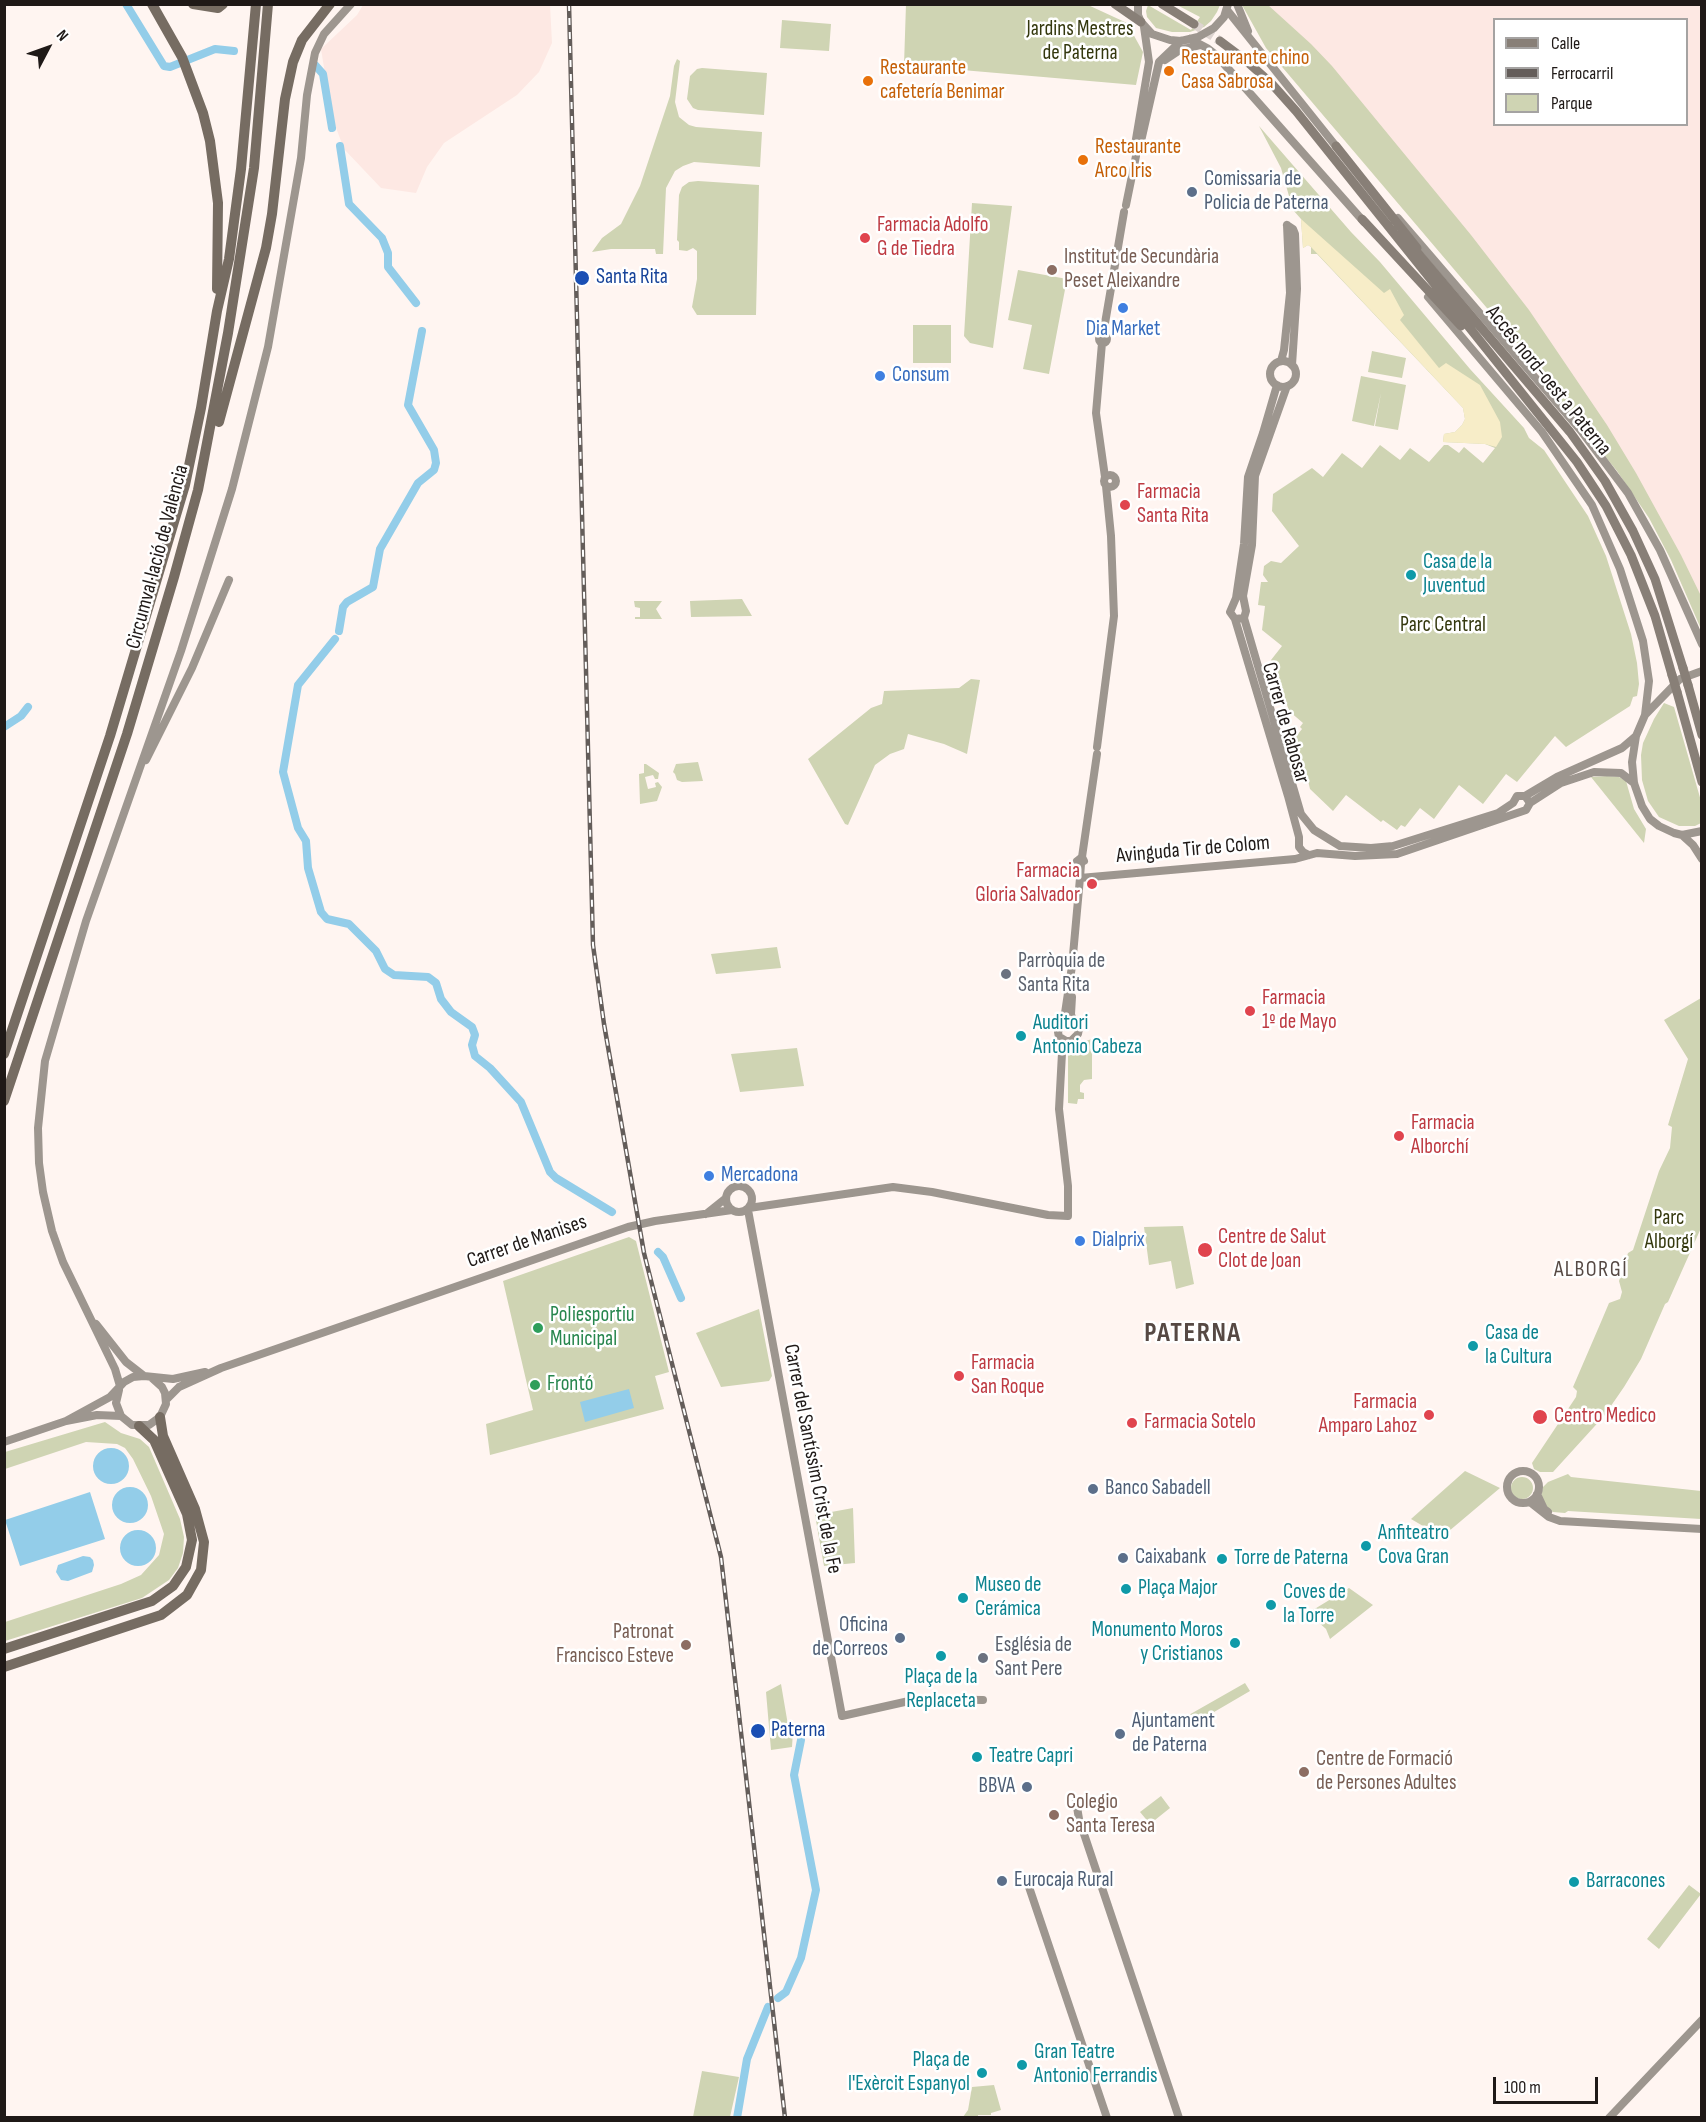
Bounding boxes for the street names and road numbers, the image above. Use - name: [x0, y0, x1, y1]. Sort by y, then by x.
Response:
- street label: Accés nord-oest a Paterna: [1480, 301, 1616, 461]
- street label: Circumval·lació de València: [121, 462, 195, 652]
- street label: Carrer de Rabosar: [1256, 660, 1314, 786]
- street label: Avinguda Tir de Colom: [1115, 831, 1271, 869]
- street label: Carrer de Manises: [464, 1210, 590, 1274]
- street label: Carrer del Santíssim Crist de la Fe: [777, 1342, 847, 1576]

